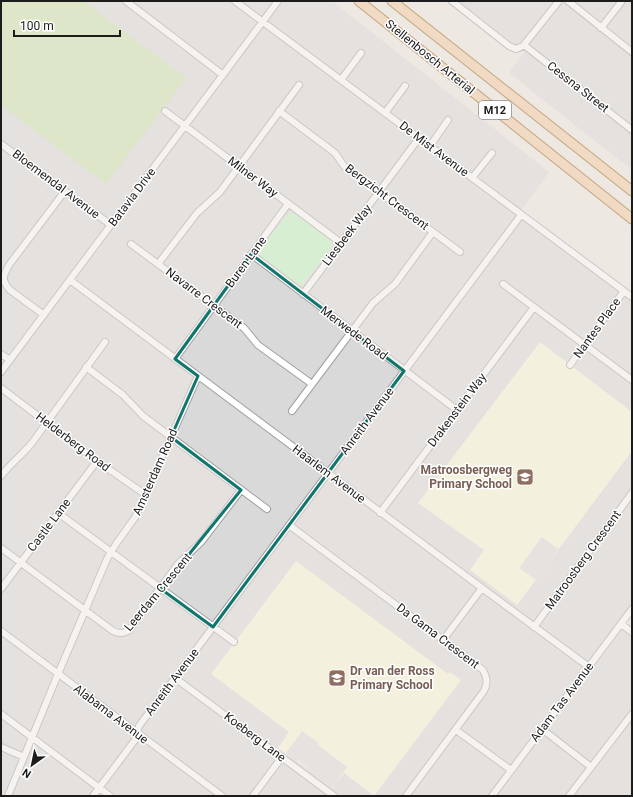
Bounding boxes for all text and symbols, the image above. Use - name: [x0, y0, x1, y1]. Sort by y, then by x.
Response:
- scale bar: [14, 12, 120, 38]
- street label: Stellenbosch Arterial: [383, 17, 477, 97]
- text: 100 m: [20, 19, 54, 33]
- street label: Cessna Street: [544, 59, 612, 115]
- road number: M12: [479, 101, 511, 119]
- street label: De Mist Avenue: [397, 118, 471, 180]
- street label: Bloemendal Avenue: [10, 147, 102, 221]
- street label: Milner Way: [225, 154, 281, 201]
- street label: Bergzicht Crescent: [343, 161, 431, 233]
- street label: Batavia Drive: [105, 165, 159, 229]
- street label: Liesbeek Way: [319, 201, 375, 268]
- street label: Buren Lane: [223, 234, 269, 290]
- street label: Navarre Crescent: [163, 265, 245, 331]
- street label: Nantes Place: [571, 295, 623, 361]
- street label: Merwede Road: [318, 303, 390, 363]
- street label: Drakenstein Way: [425, 370, 489, 450]
- street label: Anreith Avenue: [337, 385, 397, 457]
- street label: Helderberg Road: [33, 410, 113, 474]
- street label: Amsterdam Road: [130, 427, 180, 517]
- street label: Haarlem Avenue: [290, 442, 368, 506]
- place label: Matroosbergweg Primary School: [421, 463, 512, 491]
- school or university icon: Matroosbergweg Primary School: [515, 467, 535, 487]
- street label: Castle Lane: [25, 496, 73, 554]
- street label: Matroosberg Crescent: [542, 508, 624, 612]
- street label: Leerdam Crescent: [121, 550, 195, 634]
- street label: Da Gama Crescent: [394, 600, 482, 672]
- street label: Anreith Avenue: [142, 646, 202, 718]
- street label: Adam Tas Avenue: [528, 660, 596, 744]
- place label: Dr van der Ross Primary School: [350, 664, 435, 692]
- school or university icon: Dr van der Ross Primary School: [327, 668, 347, 688]
- street label: Alabama Avenue: [71, 681, 151, 747]
- street label: Koeberg Lane: [221, 709, 289, 765]
- north arrow: [12, 745, 52, 785]
- text: N: [20, 765, 34, 781]

